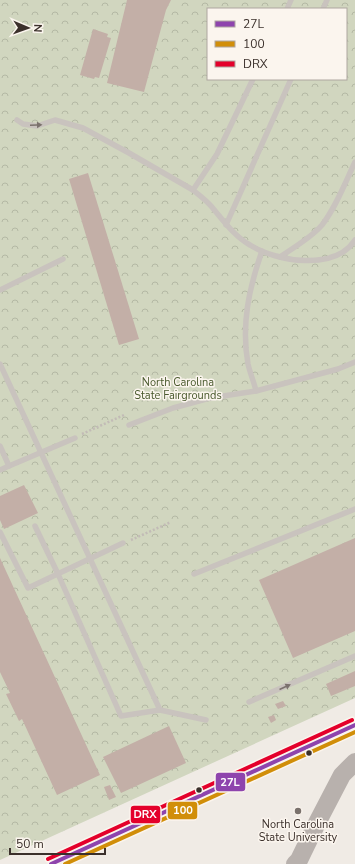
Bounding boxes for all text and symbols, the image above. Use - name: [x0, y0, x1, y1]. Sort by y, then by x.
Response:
- north arrow: [8, 8, 48, 48]
- legend: [207, 8, 347, 80]
- text: 27L: [243, 16, 264, 32]
- text: N: [30, 24, 45, 33]
- text: 100: [243, 36, 265, 52]
- text: DRX: [243, 56, 268, 72]
- one-way arrow: [30, 122, 43, 128]
- park label: North Carolina State Fairgrounds: [134, 375, 222, 403]
- one-way arrow: [279, 683, 291, 690]
- unlabelled marker: [304, 748, 314, 758]
- line badge: 27L: [215, 772, 246, 792]
- text: 27L: [220, 775, 240, 790]
- unlabelled marker: [194, 785, 204, 795]
- line badge: 100: [167, 801, 198, 820]
- text: 100: [173, 803, 193, 818]
- line badge: DRX: [130, 805, 161, 824]
- marker: North Carolina State University: [293, 806, 303, 816]
- text: DRX: [133, 807, 157, 822]
- place label: North Carolina State University: [259, 817, 338, 845]
- scale bar: [10, 830, 105, 856]
- text: 50 m: [16, 836, 44, 852]

